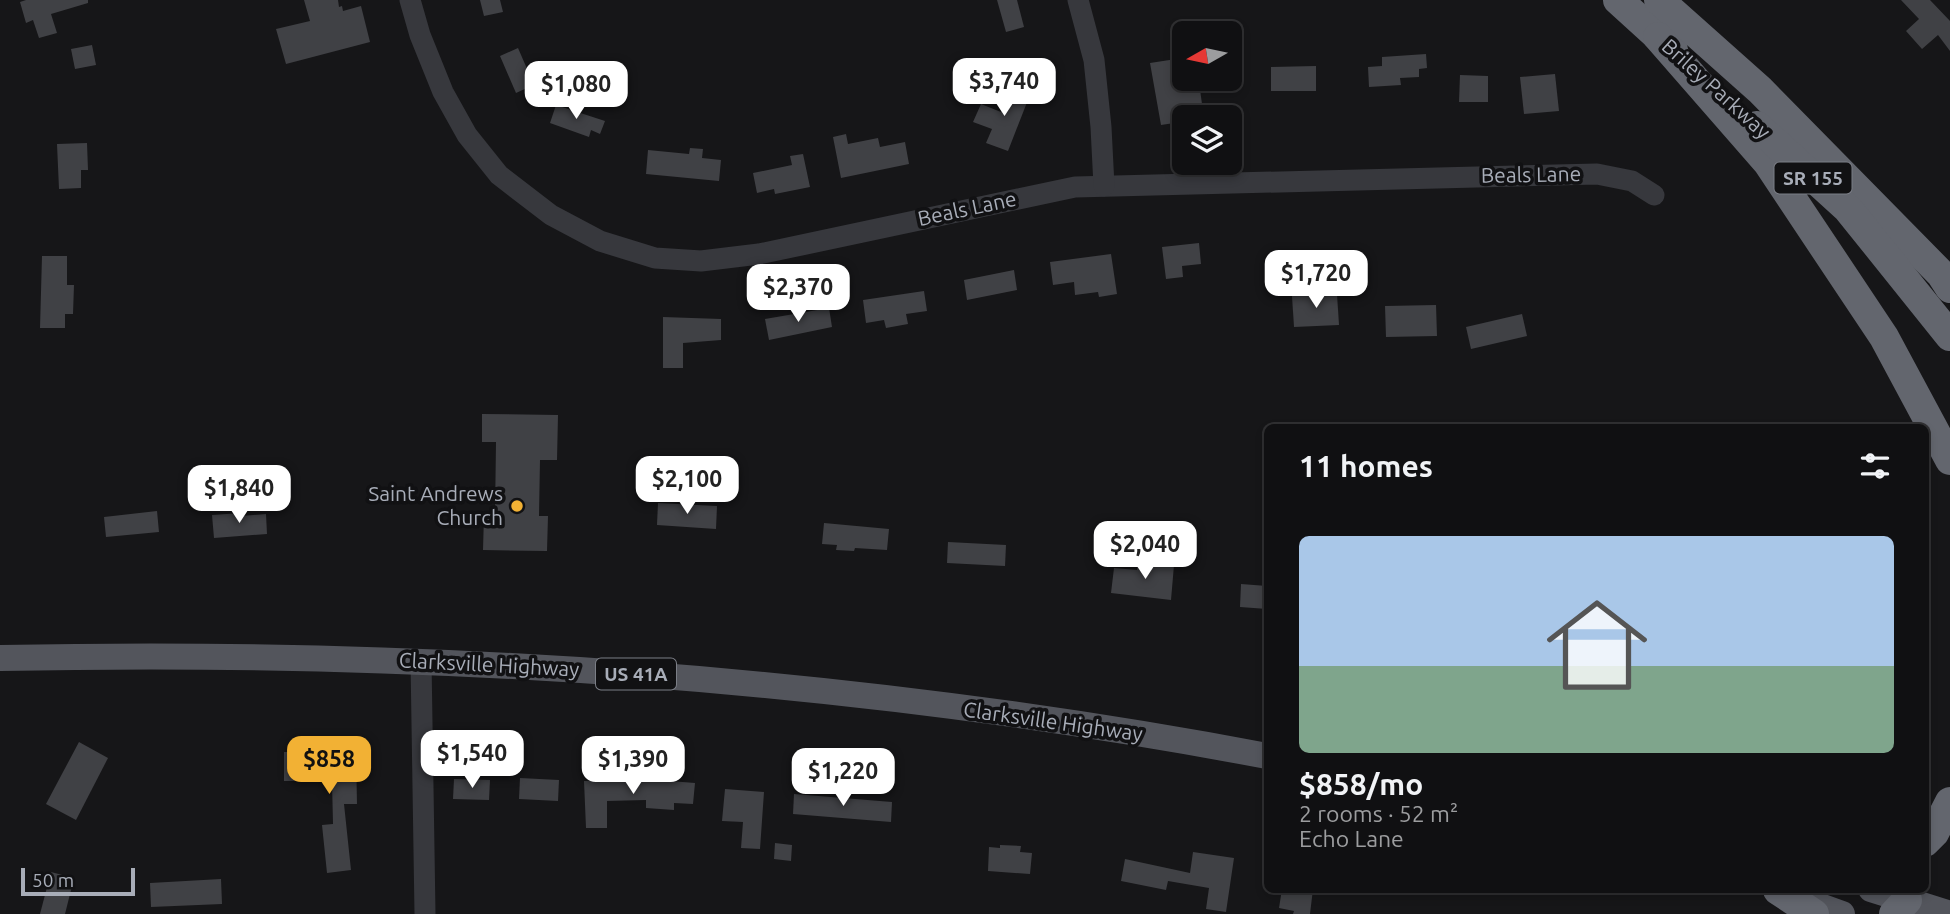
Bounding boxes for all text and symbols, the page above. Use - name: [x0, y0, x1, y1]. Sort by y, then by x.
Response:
- north arrow: [1172, 21, 1242, 91]
- map controls: [1172, 21, 1242, 175]
- street label: Briley Parkway: [1658, 33, 1776, 143]
- pin: $3,740: [947, 58, 1061, 118]
- pin: $1,080: [519, 61, 633, 121]
- text: $3,740: [969, 68, 1039, 93]
- text: $1,080: [541, 71, 611, 96]
- button: layers: [1172, 105, 1242, 175]
- street label: Beals Lane: [1481, 161, 1581, 187]
- road number: SR 155: [1774, 162, 1852, 194]
- street label: Beals Lane: [915, 186, 1018, 230]
- pin: $1,720: [1259, 250, 1373, 310]
- text: $1,720: [1281, 260, 1351, 285]
- pin: $2,370: [741, 264, 855, 324]
- text: $2,370: [763, 274, 833, 299]
- icon: filters: [1856, 447, 1894, 485]
- text: 11 homes: [1299, 449, 1433, 483]
- pin: $2,100: [630, 456, 744, 516]
- pin: $1,840: [182, 466, 296, 525]
- text: $2,100: [652, 466, 722, 491]
- text: $1,840: [204, 475, 274, 500]
- place label: Saint Andrews Church: [368, 481, 503, 529]
- marker: Saint Andrews Church: [509, 498, 525, 514]
- pin: $2,040: [1088, 522, 1202, 581]
- text: $2,040: [1110, 531, 1180, 556]
- icon: home: [1534, 582, 1660, 708]
- street label: Clarksville Highway: [398, 647, 580, 681]
- road number: US 41A: [596, 659, 676, 690]
- street label: Clarksville Highway: [962, 697, 1144, 745]
- pin: $1,540: [415, 730, 529, 790]
- pin: $858: [288, 736, 370, 796]
- pin: $1,390: [576, 736, 690, 796]
- text: $1,540: [437, 740, 507, 765]
- text: $858: [303, 746, 355, 771]
- text: $1,390: [598, 746, 668, 771]
- pin: $1,220: [786, 748, 900, 808]
- text: $1,220: [808, 758, 878, 783]
- text: $858/mo: [1299, 767, 1423, 801]
- text: 2 rooms · 52 m²: [1299, 801, 1458, 826]
- text: Echo Lane: [1299, 826, 1404, 851]
- scale bar: [21, 865, 135, 897]
- text: 50 m: [32, 869, 74, 891]

